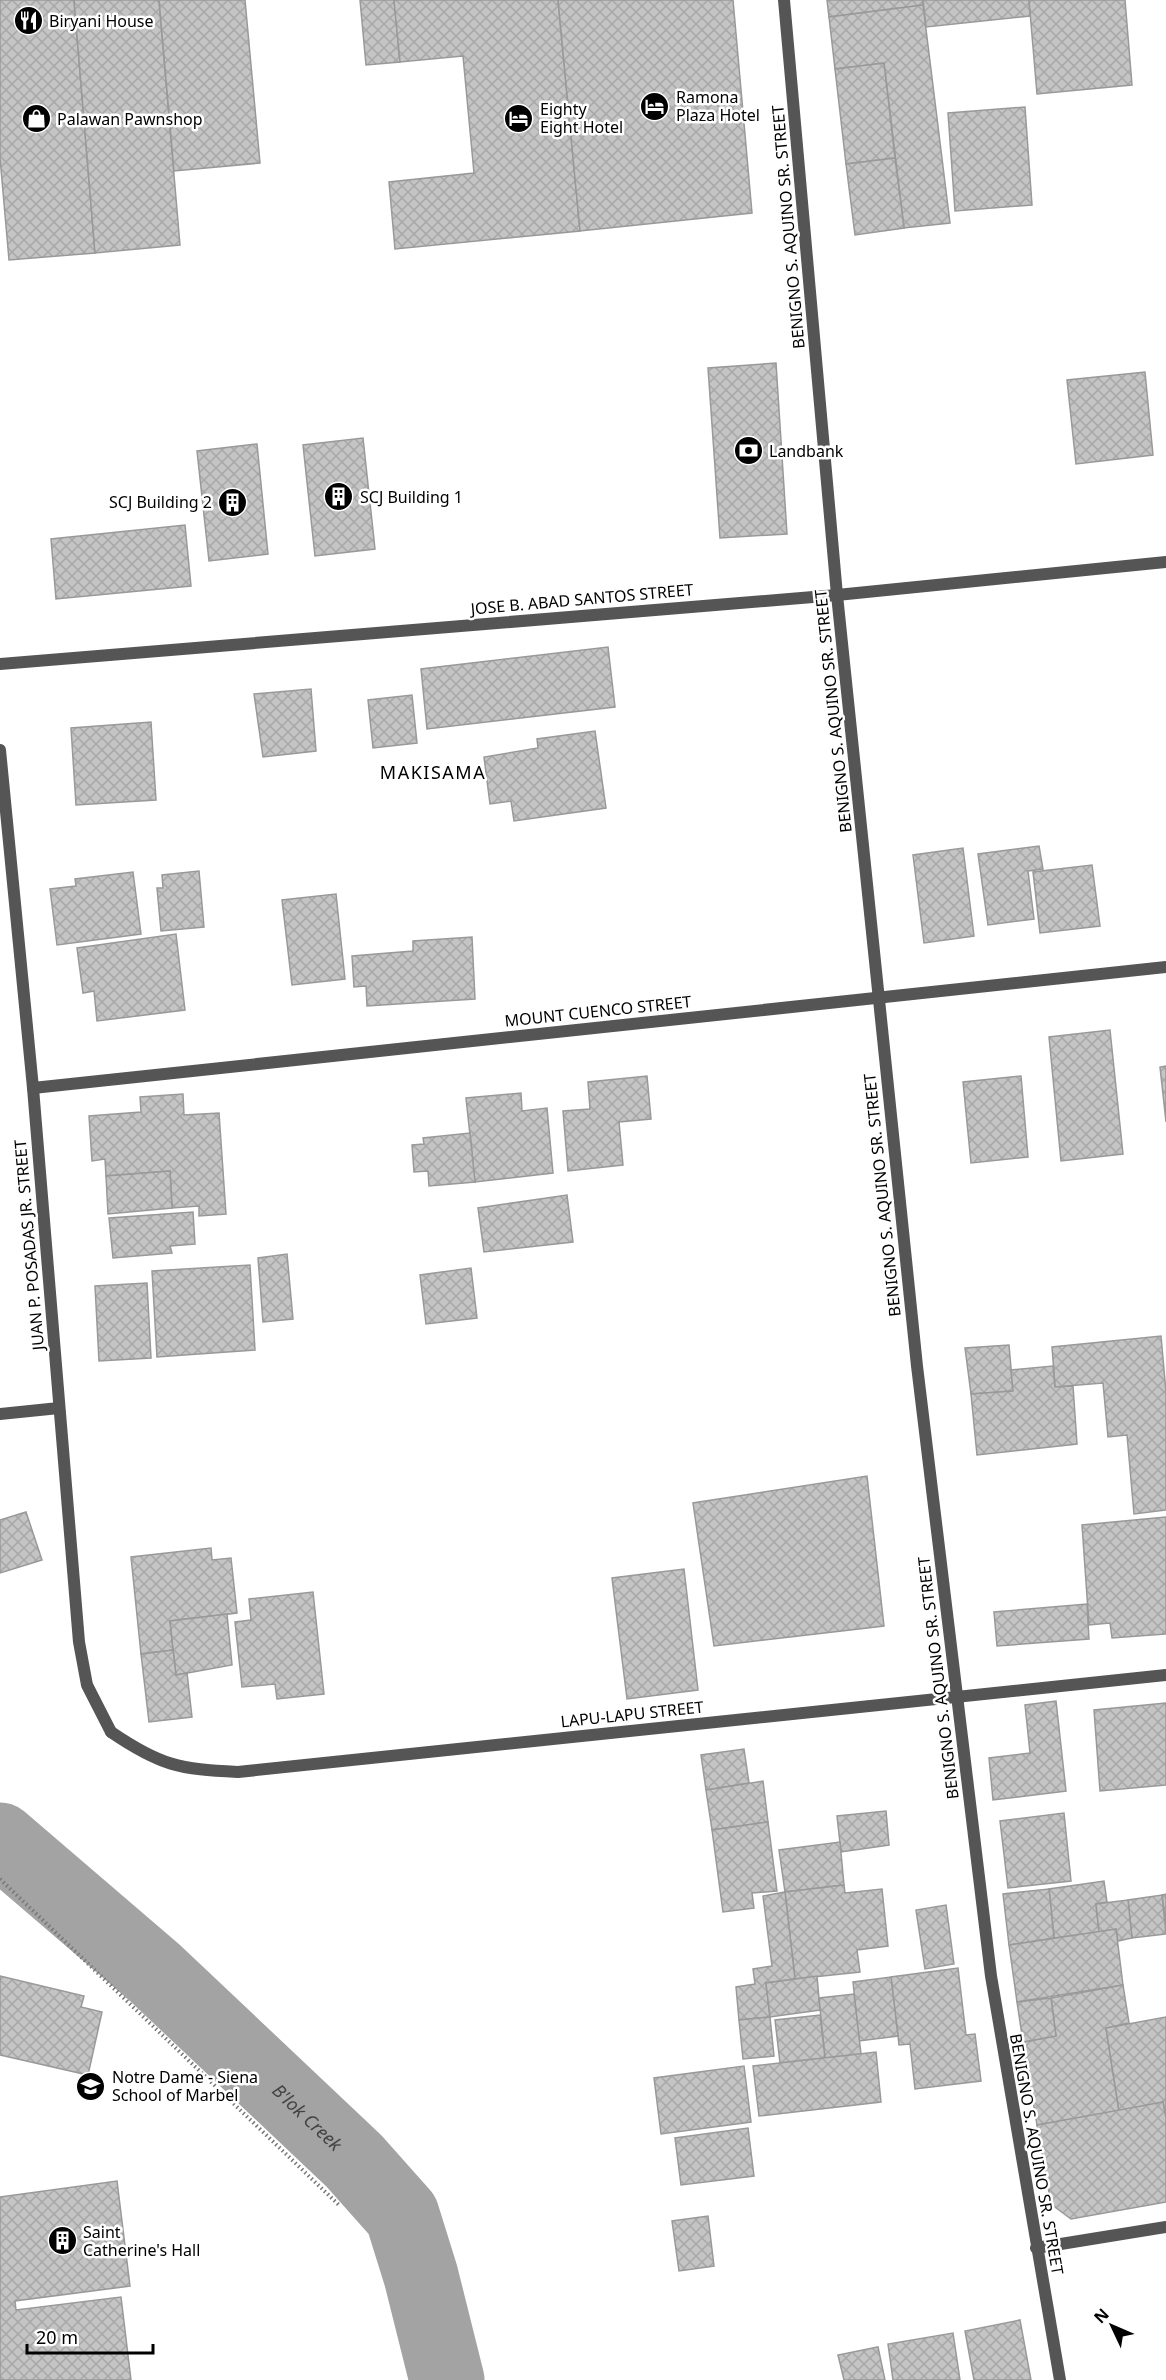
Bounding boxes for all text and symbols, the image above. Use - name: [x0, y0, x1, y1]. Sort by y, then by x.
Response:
- restaurant icon: Biryani House: [12, 5, 44, 37]
- place label: Biryani House: [49, 10, 154, 32]
- place label: Ramona Plaza Hotel: [676, 86, 760, 126]
- hotel icon: Ramona Plaza Hotel: [639, 90, 671, 122]
- place label: Eighty Eight Hotel: [540, 98, 623, 138]
- hotel icon: Eighty Eight Hotel: [503, 102, 535, 134]
- shop icon: Palawan Pawnshop: [20, 103, 52, 135]
- street label: BENIGNO S. AQUINO SR. STREET: [766, 104, 810, 350]
- place label: Palawan Pawnshop: [57, 108, 203, 130]
- bank icon: Landbank: [732, 435, 764, 467]
- place label: Landbank: [769, 440, 844, 462]
- building icon: SCJ Building 1: [323, 481, 355, 513]
- building icon: SCJ Building 2: [217, 486, 249, 518]
- place label: SCJ Building 1: [360, 486, 463, 508]
- place label: SCJ Building 2: [109, 491, 212, 513]
- street label: JOSE B. ABAD SANTOS STREET: [468, 578, 694, 620]
- street label: BENIGNO S. AQUINO SR. STREET: [809, 588, 857, 834]
- district label: MAKISAMA: [380, 760, 486, 784]
- street label: MOUNT CUENCO STREET: [504, 990, 693, 1032]
- street label: BENIGNO S. AQUINO SR. STREET: [858, 1072, 906, 1318]
- street label: JUAN P. POSADAS JR. STREET: [9, 1139, 49, 1353]
- street label: BENIGNO S. AQUINO SR. STREET: [912, 1555, 964, 1801]
- street label: LAPU-LAPU STREET: [559, 1696, 705, 1732]
- street label: BENIGNO S. AQUINO SR. STREET: [1005, 2032, 1069, 2276]
- place label: Notre Dame - Siena School of Marbel: [112, 2066, 258, 2106]
- school or university icon: Notre Dame - Siena School of Marbel: [75, 2070, 107, 2102]
- water label: B'lok Creek: [267, 2078, 348, 2157]
- place label: Saint Catherine's Hall: [83, 2221, 200, 2261]
- building icon: Saint Catherine's Hall: [46, 2225, 78, 2257]
- north arrow: [1082, 2296, 1142, 2356]
- text: N: [1089, 2303, 1114, 2328]
- scale bar: [27, 2317, 153, 2355]
- text: 20 m: [36, 2325, 78, 2349]

